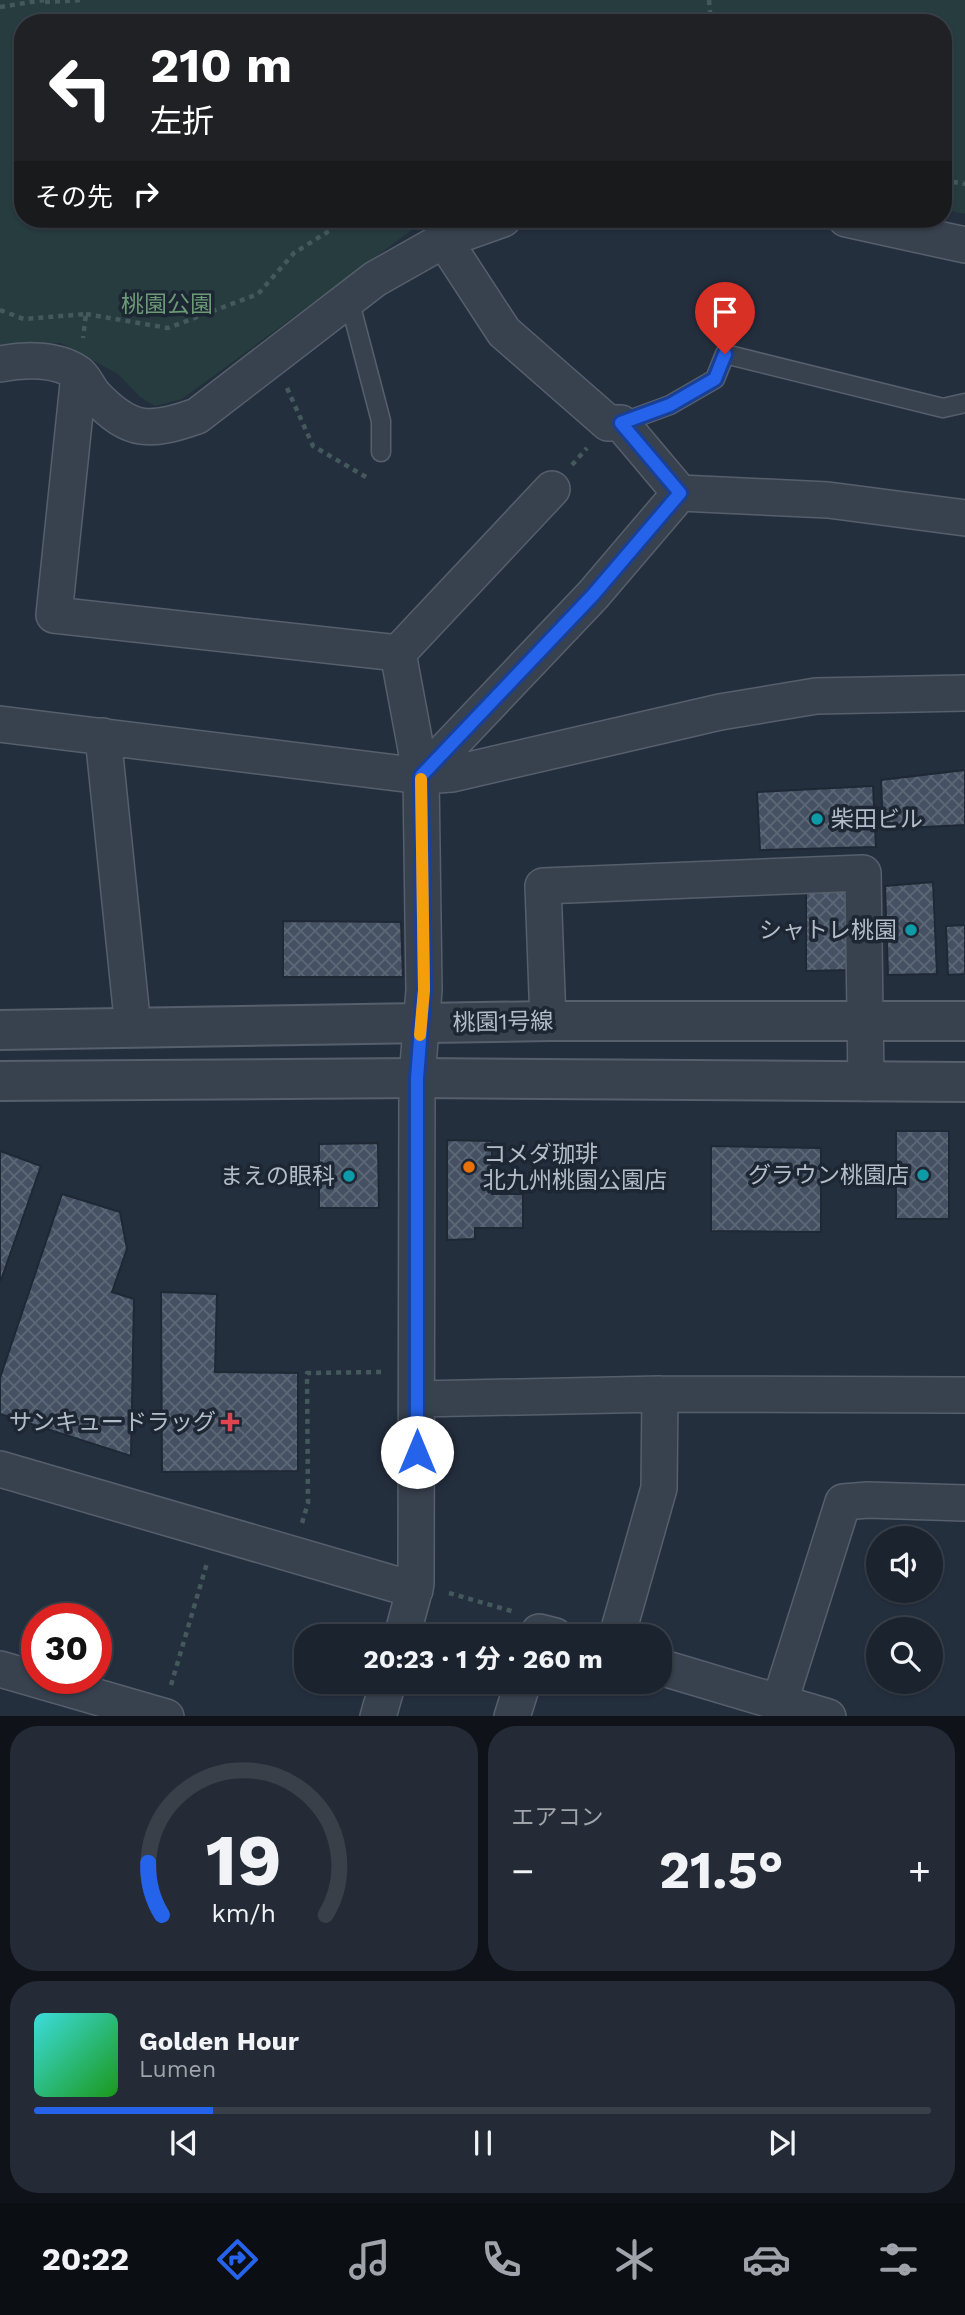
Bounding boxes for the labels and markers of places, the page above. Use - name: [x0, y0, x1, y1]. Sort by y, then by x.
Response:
- pin: [695, 282, 755, 354]
- place label: 柴田ビル: [831, 806, 923, 833]
- marker: 柴田ビル: [809, 811, 825, 827]
- place label: シャトレ桃園: [759, 917, 897, 944]
- marker: シャトレ桃園: [903, 922, 919, 938]
- place label: コメダ珈琲 北九州桃園公園店: [483, 1141, 667, 1194]
- marker: コメダ珈琲 北九州桃園公園店: [461, 1159, 477, 1175]
- place label: グラウン桃園店: [748, 1162, 909, 1189]
- place label: まえの眼科: [220, 1163, 335, 1190]
- marker: グラウン桃園店: [915, 1167, 931, 1183]
- marker: まえの眼科: [341, 1168, 357, 1184]
- place label: サンキュードラッグ: [9, 1409, 216, 1436]
- marker: サンキュードラッグ: [222, 1414, 238, 1430]

